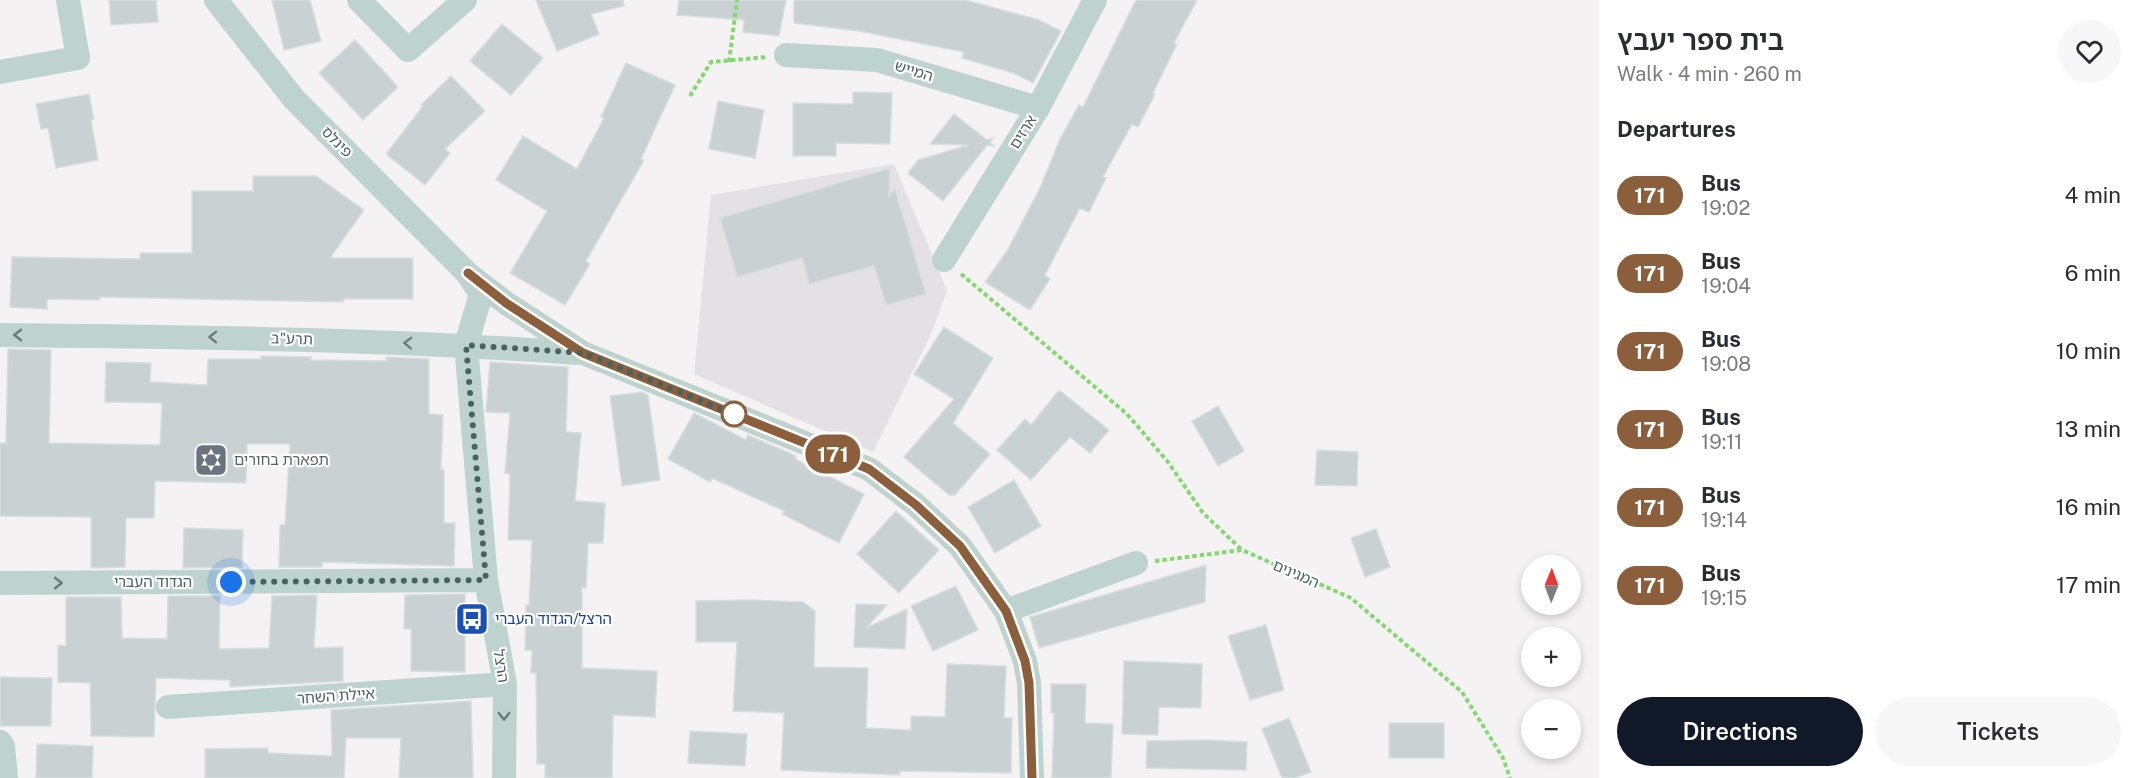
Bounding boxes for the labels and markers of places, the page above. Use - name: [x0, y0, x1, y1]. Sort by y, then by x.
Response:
- unlabelled marker: [721, 401, 747, 427]
- synagogue icon: תפארת בחורים: [193, 442, 229, 478]
- place label: תפארת בחורים: [234, 451, 329, 468]
- bus stop icon: הרצל/הגדוד העברי: [454, 601, 490, 637]
- place label: הרצל/הגדוד העברי: [495, 610, 612, 627]

